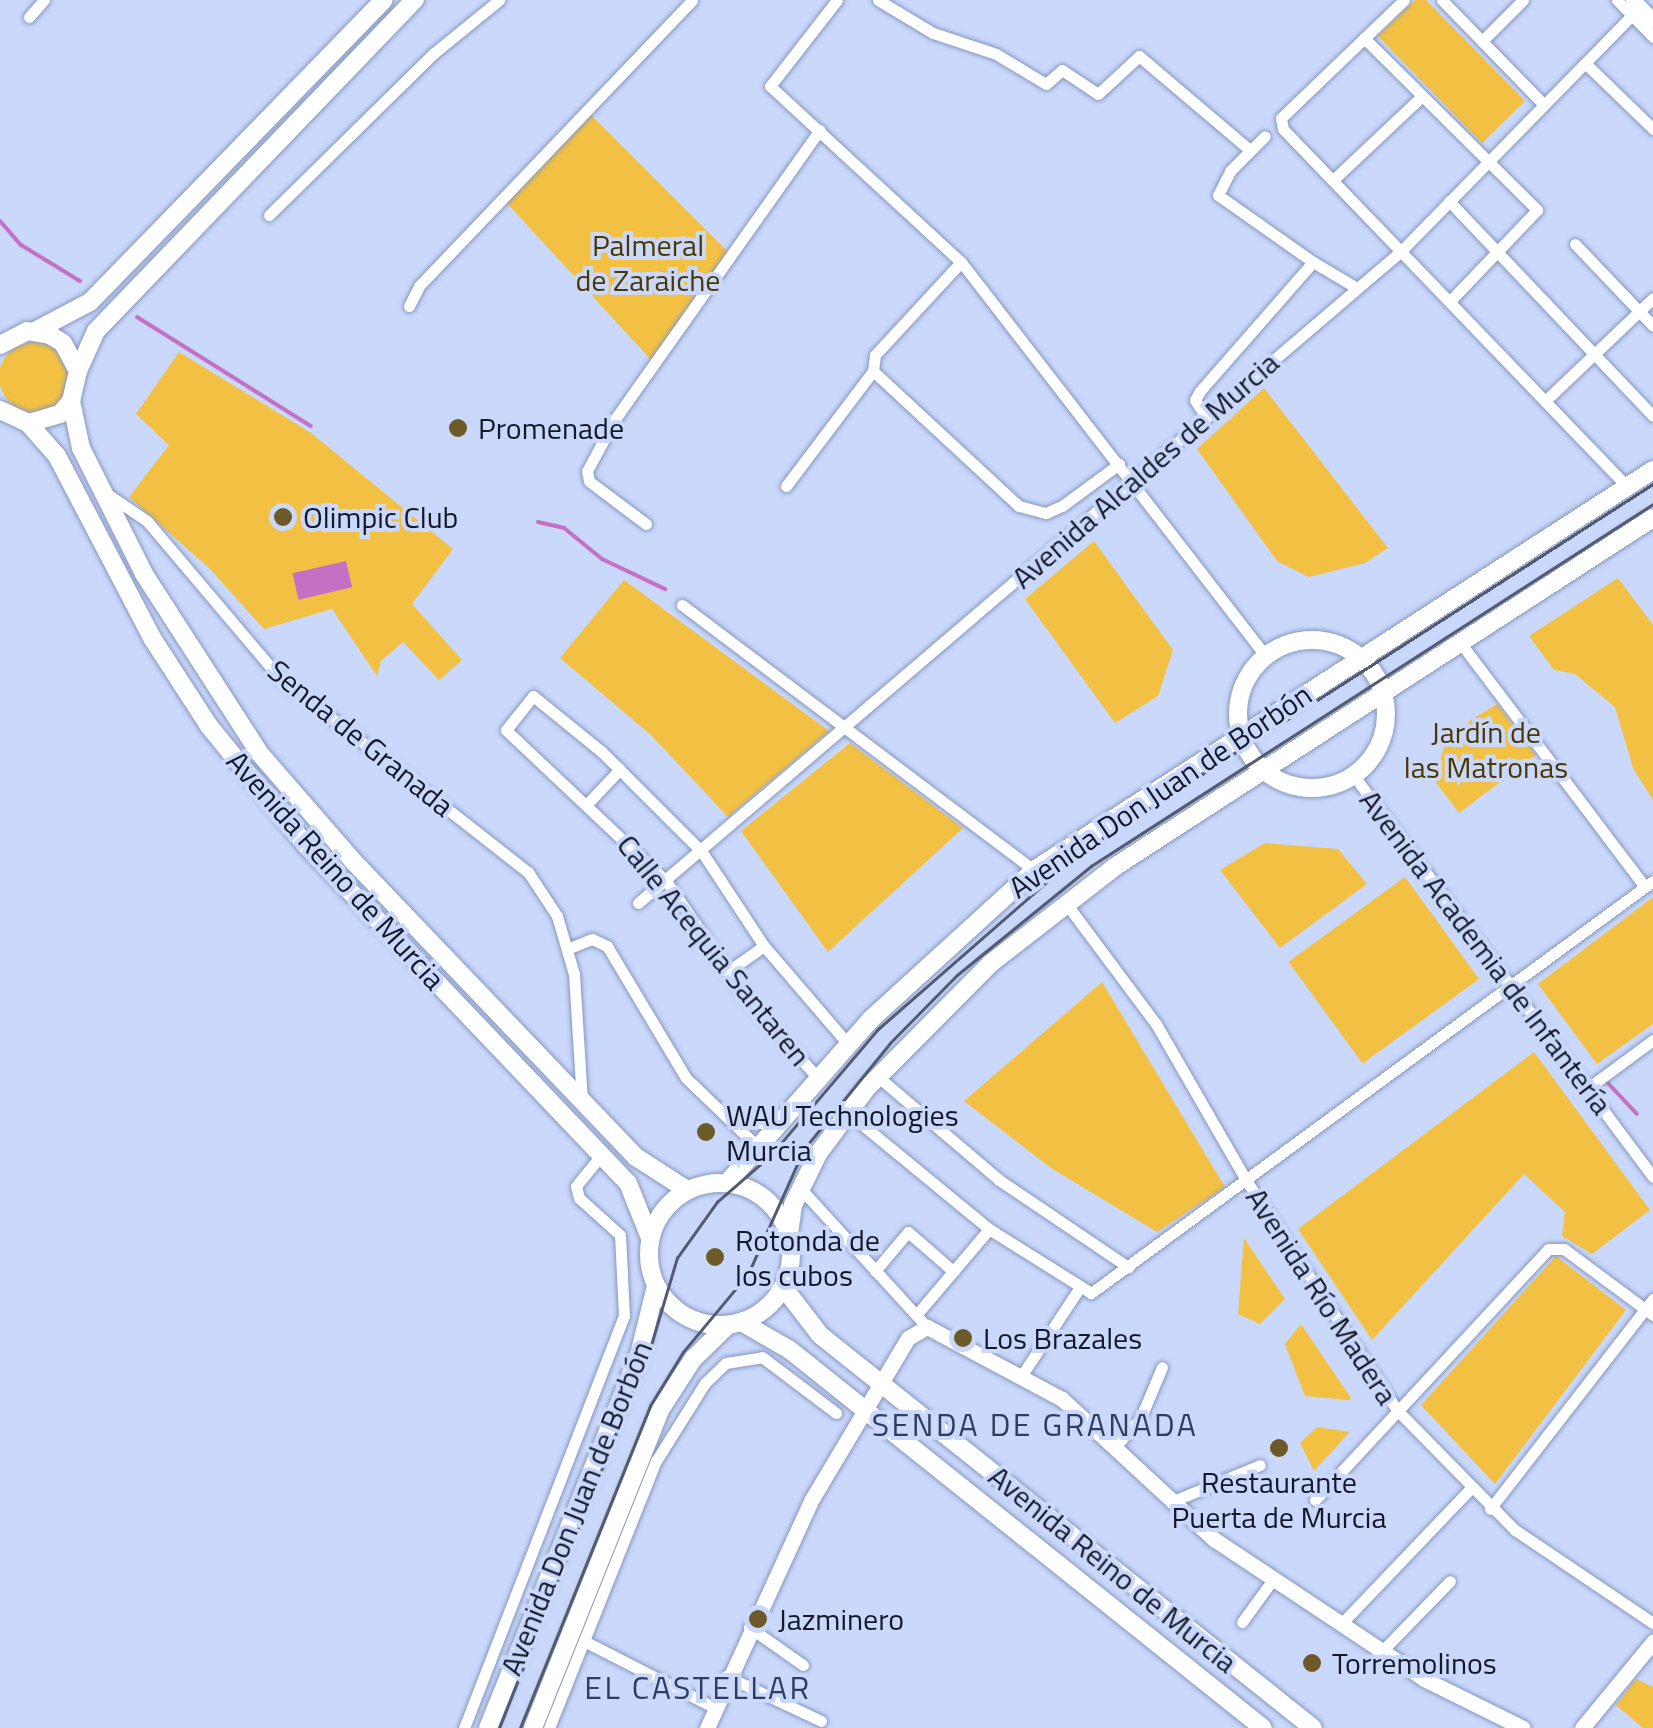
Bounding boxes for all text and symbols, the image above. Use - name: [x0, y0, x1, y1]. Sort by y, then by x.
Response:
- park label: Palmeral de Zaraiche: [575, 227, 721, 298]
- street label: Avenida Alcaldes de Murcia: [1004, 344, 1286, 596]
- place label: Promenade: [478, 410, 624, 446]
- marker: Promenade: [447, 417, 469, 439]
- place label: Olimpic Club: [303, 499, 458, 535]
- marker: Olimpic Club: [272, 506, 294, 528]
- street label: Senda de Granada: [261, 652, 461, 824]
- street label: Avenida Don Juan de Borbón: [1002, 676, 1318, 906]
- park label: Jardín de las Matronas: [1404, 714, 1568, 784]
- street label: Avenida Reino de Murcia: [219, 743, 453, 997]
- street label: Avenida Academia de Infantería: [1352, 783, 1620, 1121]
- street label: Calle Acequia Santaren: [610, 827, 818, 1073]
- place label: WAU Technologies Murcia: [726, 1097, 959, 1168]
- marker: WAU Technologies Murcia: [695, 1121, 717, 1143]
- street label: Avenida Río Madera: [1239, 1181, 1405, 1411]
- place label: Rotonda de los cubos: [735, 1222, 880, 1292]
- marker: Rotonda de los cubos: [704, 1246, 726, 1268]
- place label: Los Brazales: [983, 1320, 1142, 1356]
- marker: Los Brazales: [952, 1327, 974, 1349]
- street label: Avenida Don Juan de Borbón: [492, 1336, 660, 1680]
- district label: SENDA DE GRANADA: [872, 1405, 1198, 1443]
- marker: Restaurante Puerta de Murcia: [1268, 1437, 1290, 1459]
- street label: Avenida Reino de Murcia: [982, 1458, 1244, 1680]
- place label: Restaurante Puerta de Murcia: [1172, 1464, 1386, 1534]
- place label: Jazminero: [778, 1601, 904, 1637]
- marker: Jazminero: [747, 1608, 769, 1630]
- place label: Torremolinos: [1332, 1645, 1497, 1681]
- marker: Torremolinos: [1301, 1652, 1323, 1674]
- district label: EL CASTELLAR: [584, 1668, 812, 1706]

